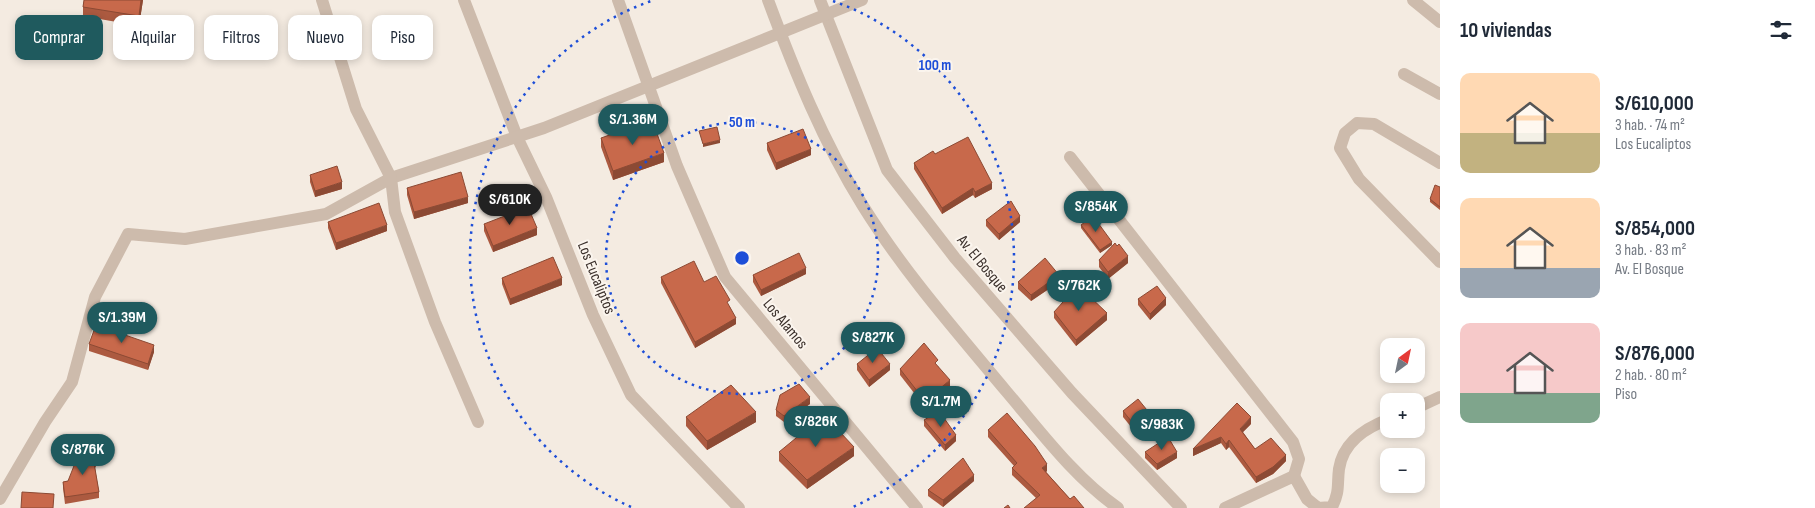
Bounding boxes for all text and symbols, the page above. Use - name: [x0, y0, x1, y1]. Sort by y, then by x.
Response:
- chip: Comprar: [15, 15, 103, 60]
- chip: Alquilar: [113, 15, 194, 60]
- chip: Filtros: [204, 15, 278, 60]
- chip: Nuevo: [288, 15, 362, 60]
- chip: Piso: [372, 15, 433, 60]
- icon: filters: [1767, 16, 1795, 44]
- text: 10 viviendas: [1460, 18, 1552, 43]
- text: 100 m: [919, 56, 951, 75]
- text: S/610,000: [1615, 91, 1694, 116]
- icon: home: [1500, 93, 1560, 153]
- pin: S/1.36M: [587, 104, 679, 146]
- text: S/1.36M: [609, 110, 657, 129]
- text: 50 m: [729, 113, 755, 132]
- text: 3 hab. · 74 m²: [1615, 116, 1685, 135]
- text: Los Eucaliptos: [1615, 135, 1691, 154]
- pin: S/610K: [469, 184, 551, 226]
- text: S/610K: [489, 190, 531, 209]
- pin: S/854K: [1055, 190, 1137, 233]
- text: S/854K: [1075, 197, 1117, 216]
- text: S/854,000: [1615, 216, 1695, 241]
- icon: home: [1500, 218, 1560, 278]
- street label: Av. El Bosque: [952, 231, 1011, 296]
- street label: Los Eucaliptos: [573, 239, 619, 317]
- text: 3 hab. · 83 m²: [1615, 241, 1687, 260]
- centre of rings: [733, 249, 751, 267]
- text: Av. El Bosque: [1615, 260, 1684, 279]
- pin: S/762K: [1038, 270, 1120, 312]
- text: S/762K: [1058, 276, 1100, 295]
- street label: Los Alamos: [759, 295, 812, 353]
- pin: S/1.39M: [76, 302, 168, 344]
- text: S/1.39M: [98, 308, 146, 327]
- pin: S/827K: [832, 322, 914, 364]
- text: S/827K: [852, 328, 894, 347]
- north arrow: [1380, 338, 1425, 382]
- map controls: [1380, 338, 1425, 493]
- text: S/876,000: [1615, 341, 1695, 366]
- icon: home: [1500, 343, 1560, 403]
- text: 2 hab. · 80 m²: [1615, 366, 1687, 385]
- text: Piso: [1615, 385, 1637, 404]
- pin: S/1.7M: [900, 386, 982, 428]
- text: S/1.7M: [921, 392, 961, 411]
- button: +: [1380, 393, 1425, 438]
- pin: S/826K: [775, 406, 857, 448]
- pin: S/983K: [1121, 408, 1203, 451]
- text: S/826K: [795, 412, 837, 431]
- text: S/983K: [1141, 415, 1183, 434]
- pin: S/876K: [42, 434, 124, 476]
- text: S/876K: [62, 440, 104, 459]
- button: −: [1380, 448, 1425, 493]

